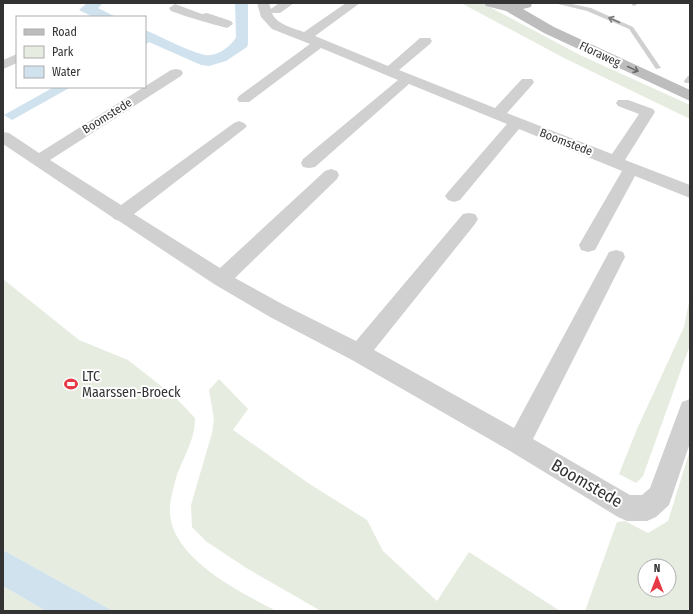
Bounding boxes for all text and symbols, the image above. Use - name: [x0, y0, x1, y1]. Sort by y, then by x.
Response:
- legend: [16, 16, 146, 88]
- one-way arrow: [608, 16, 620, 23]
- text: Road: [52, 25, 77, 39]
- street label: Floraweg: [577, 38, 623, 70]
- text: Park: [52, 45, 74, 59]
- text: Water: [52, 65, 81, 79]
- one-way arrow: [627, 66, 639, 73]
- street label: Boomstede: [80, 95, 134, 137]
- street label: Boomstede: [538, 126, 595, 159]
- place label: LTC Maarssen-Broeck: [82, 368, 181, 401]
- sports icon: LTC Maarssen-Broeck: [63, 376, 79, 392]
- street label: Boomstede: [547, 455, 626, 512]
- north arrow: [637, 558, 677, 598]
- text: N: [654, 562, 660, 575]

